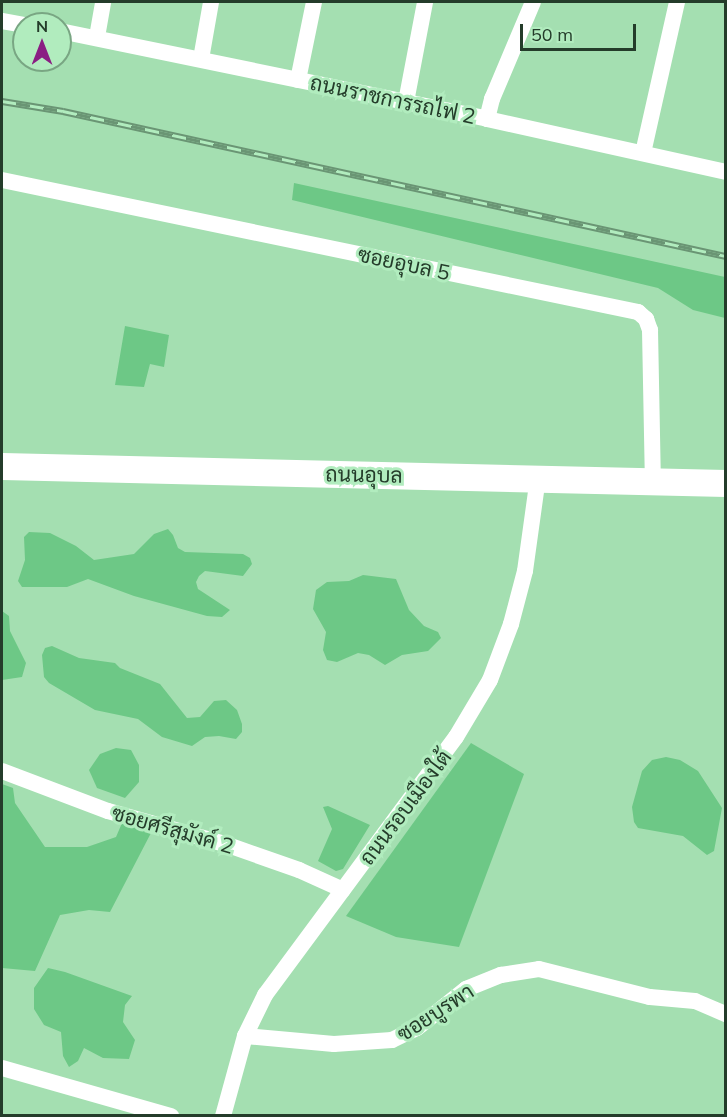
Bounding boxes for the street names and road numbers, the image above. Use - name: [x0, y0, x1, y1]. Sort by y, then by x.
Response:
- street label: ถนนราชการรถไฟ 2: [308, 69, 478, 129]
- street label: ซอยอุบล 5: [356, 241, 452, 285]
- street label: ถนนอุบล: [325, 461, 403, 487]
- street label: ถนนรอบเมืองใต้: [354, 745, 456, 869]
- street label: ซอยศรีสุมังค์ 2: [109, 800, 237, 858]
- street label: ซอยบูรพา: [392, 978, 478, 1046]

